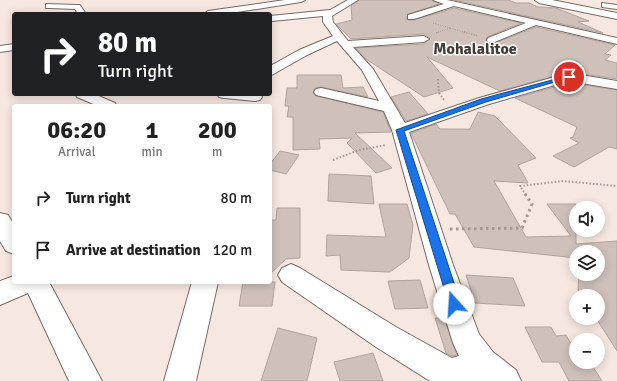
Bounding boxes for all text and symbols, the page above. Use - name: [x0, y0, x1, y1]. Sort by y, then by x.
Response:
- text: 80 m: [98, 26, 157, 60]
- icon: right: [32, 28, 84, 80]
- district label: Mohalalitoe: [433, 39, 517, 59]
- text: Turn right: [98, 60, 173, 82]
- pin: [552, 60, 586, 94]
- icon: arrive: [558, 66, 580, 88]
- text: 06:20: [47, 115, 106, 145]
- text: 1: [146, 115, 158, 145]
- text: 200: [198, 115, 237, 145]
- text: Arrival: [58, 144, 95, 160]
- text: min: [142, 144, 163, 160]
- text: m: [212, 144, 222, 160]
- icon: right: [32, 187, 54, 209]
- text: Turn right: [66, 189, 131, 207]
- text: 80 m: [221, 189, 252, 207]
- map controls: [569, 201, 605, 369]
- button: sound: [569, 201, 605, 237]
- icon: arrive: [32, 239, 54, 261]
- text: Arrive at destination: [66, 241, 201, 259]
- text: 120 m: [213, 241, 252, 259]
- button: layers: [569, 245, 605, 281]
- position arrow: [433, 283, 475, 325]
- button: +: [569, 289, 605, 325]
- button: −: [569, 333, 605, 369]

